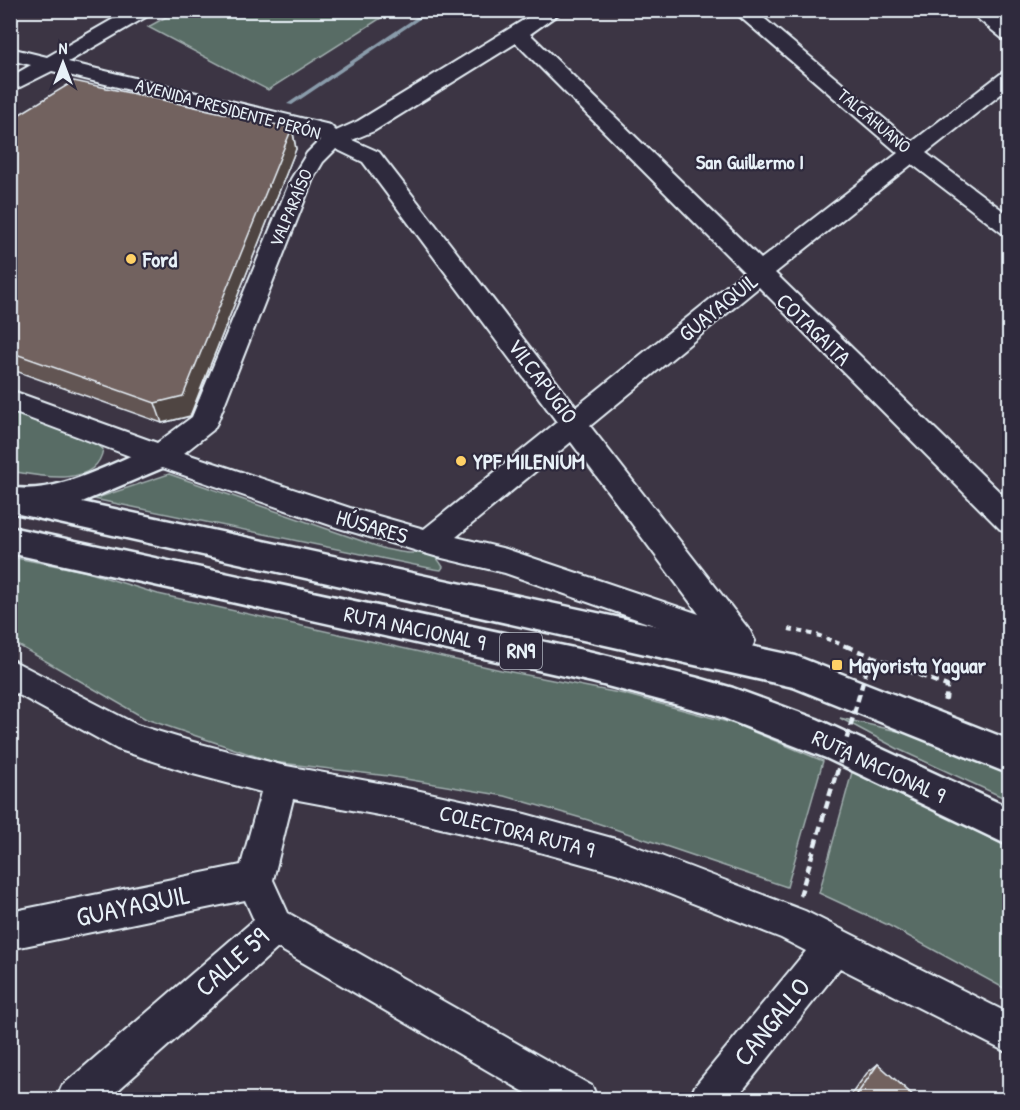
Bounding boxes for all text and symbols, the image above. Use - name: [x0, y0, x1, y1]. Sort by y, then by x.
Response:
- north arrow: [33, 33, 93, 93]
- text: N: [59, 37, 68, 59]
- street label: AVENIDA PRESIDENTE PERÓN: [133, 72, 323, 145]
- street label: TALCAHUANO: [832, 82, 917, 159]
- district label: San Guillermo I: [696, 148, 804, 175]
- street label: VALPARAÍSO: [263, 165, 318, 251]
- place label: Ford: [142, 244, 178, 274]
- marker: Ford: [124, 252, 138, 266]
- street label: GUAYAQUIL: [672, 266, 764, 348]
- street label: COTAGAITA: [770, 286, 858, 372]
- street label: VILCAPUGIO: [501, 332, 585, 430]
- place label: YPF MILENIUM: [473, 446, 585, 476]
- marker: YPF MILENIUM: [454, 454, 468, 468]
- street label: HÚSARES: [333, 502, 411, 550]
- street label: RUTA NACIONAL 9: [342, 598, 488, 658]
- road number: RN9: [500, 633, 542, 669]
- place label: Mayorista Yaguar: [849, 650, 987, 681]
- marker: Mayorista Yaguar: [830, 658, 844, 672]
- street label: RUTA NACIONAL 9: [807, 722, 951, 810]
- street label: COLECTORA RUTA 9: [436, 797, 598, 865]
- street label: GUAYAQUIL: [73, 875, 193, 935]
- street label: CALLE 59: [187, 919, 276, 1004]
- street label: CANGALLO: [725, 970, 818, 1073]

